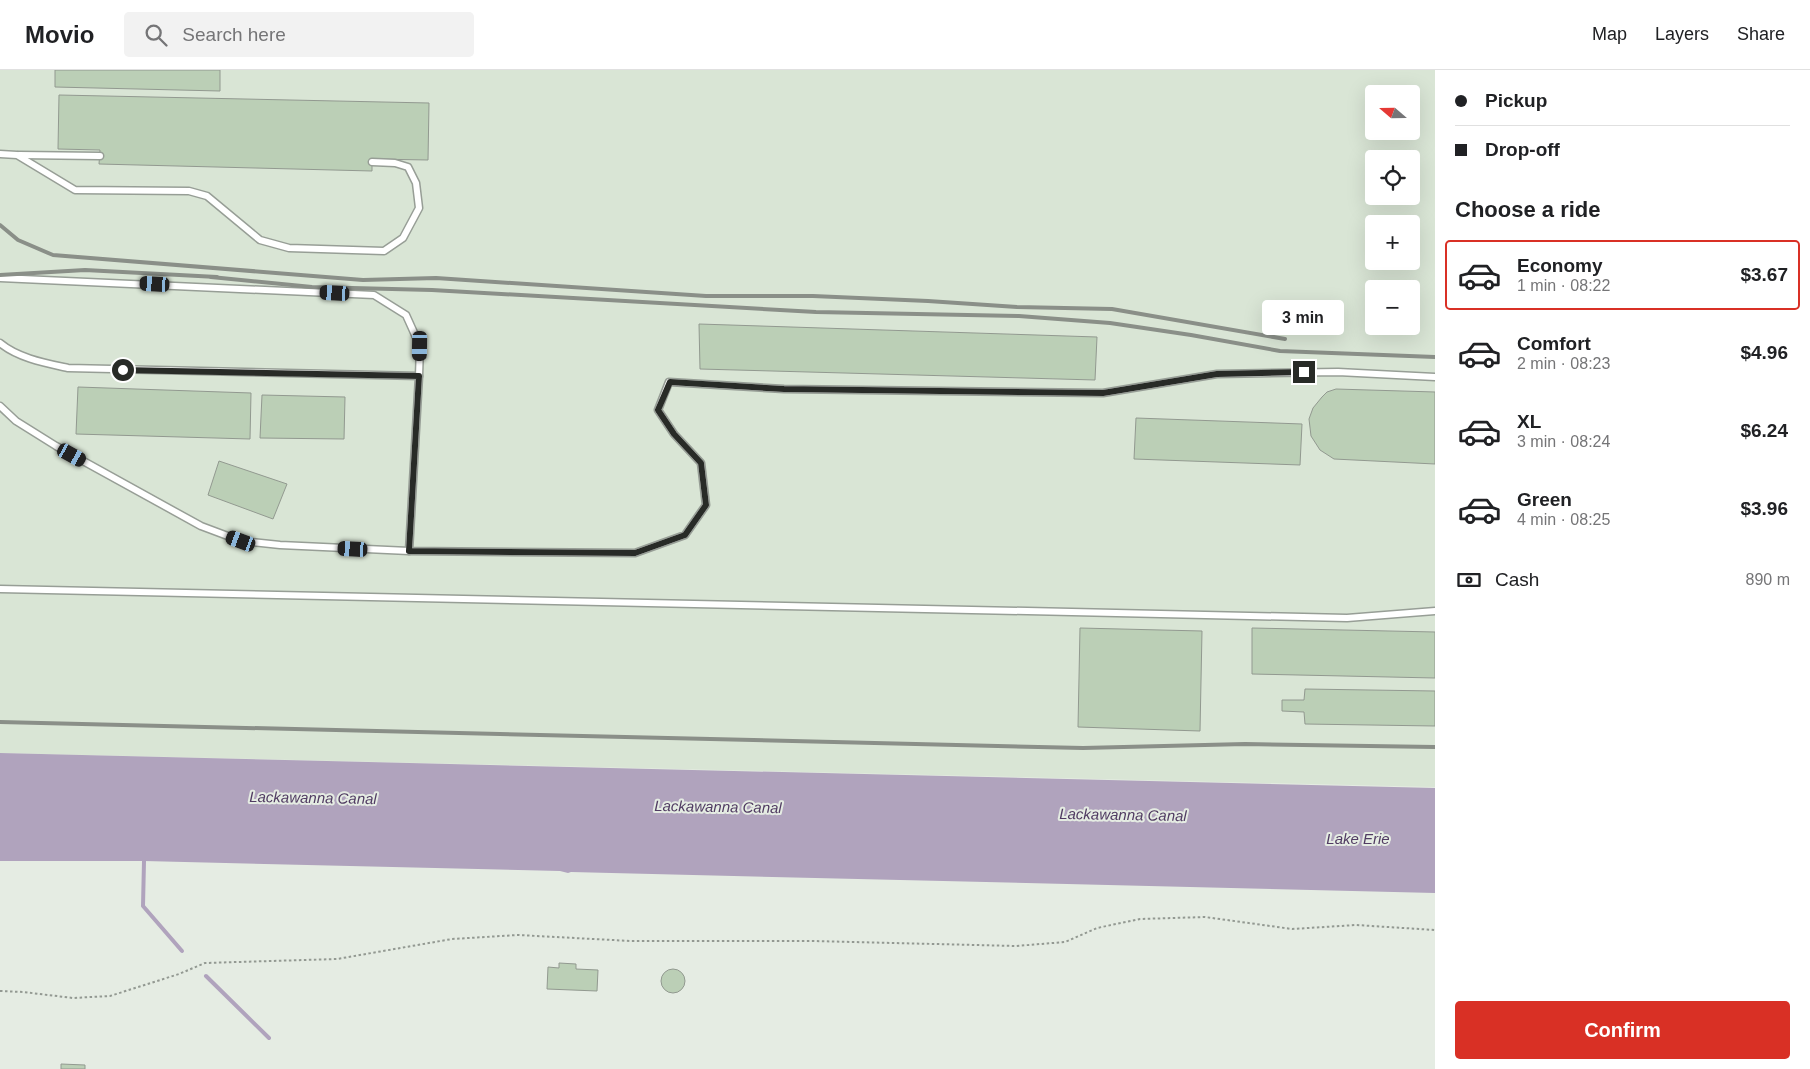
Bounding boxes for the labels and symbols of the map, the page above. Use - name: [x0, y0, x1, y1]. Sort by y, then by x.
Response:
- north arrow: [1365, 85, 1420, 140]
- car: [139, 276, 170, 292]
- car: [319, 285, 350, 301]
- callout: 3 min: [1263, 300, 1345, 334]
- car: [412, 331, 427, 361]
- route start: [112, 359, 134, 381]
- route end: [1293, 361, 1315, 383]
- car: [55, 441, 88, 469]
- car: [224, 529, 257, 553]
- car: [337, 541, 368, 557]
- water label: Lackawanna Canal: [249, 788, 378, 807]
- water label: Lackawanna Canal: [654, 797, 783, 816]
- water label: Lackawanna Canal: [1059, 805, 1188, 824]
- water label: Lake Erie: [1326, 830, 1390, 847]

